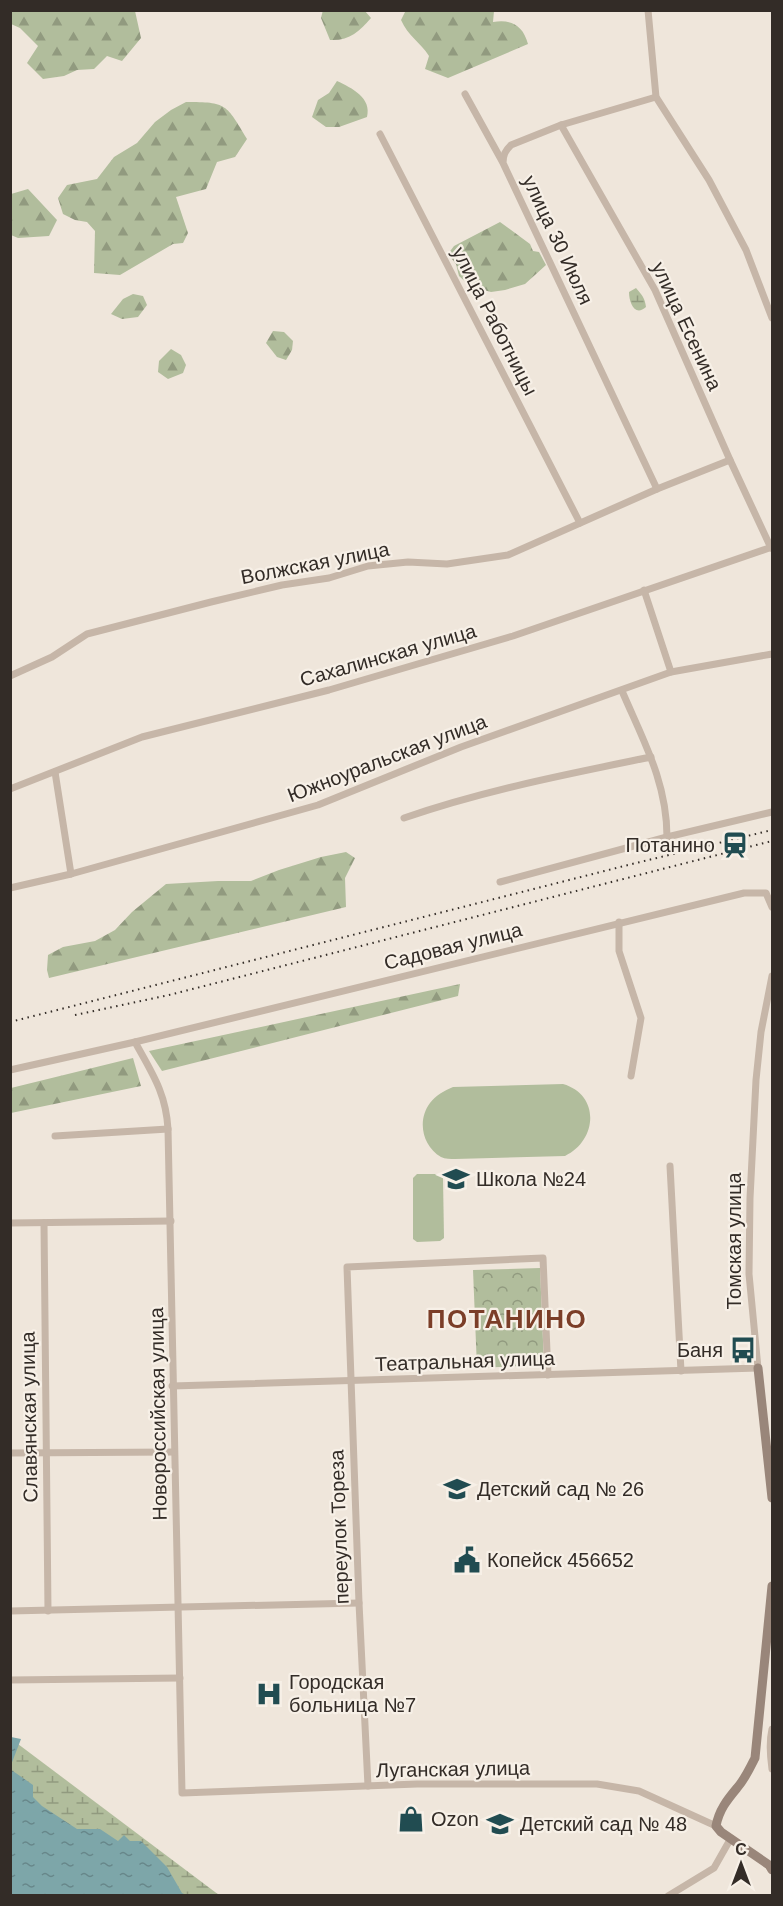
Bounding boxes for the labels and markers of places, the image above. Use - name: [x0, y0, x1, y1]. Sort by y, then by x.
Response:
- station icon: Потанино: [720, 830, 750, 860]
- place label: Потанино: [625, 834, 715, 856]
- school or university icon: Школа №24: [441, 1164, 471, 1194]
- place label: Школа №24: [476, 1168, 586, 1190]
- bus stop icon: Баня: [728, 1335, 758, 1365]
- place label: Баня: [677, 1339, 723, 1361]
- school or university icon: Детский сад № 26: [442, 1474, 472, 1504]
- place label: Детский сад № 26: [477, 1478, 644, 1500]
- public building icon: Копейск 456652: [452, 1545, 482, 1575]
- place label: Копейск 456652: [487, 1549, 634, 1571]
- place label: Городская больница №7: [289, 1671, 416, 1716]
- hospital icon: Городская больница №7: [254, 1679, 284, 1709]
- shop icon: Ozon: [396, 1804, 426, 1834]
- place label: Ozon: [431, 1808, 479, 1830]
- school or university icon: Детский сад № 48: [485, 1809, 515, 1839]
- place label: Детский сад № 48: [520, 1813, 687, 1835]

